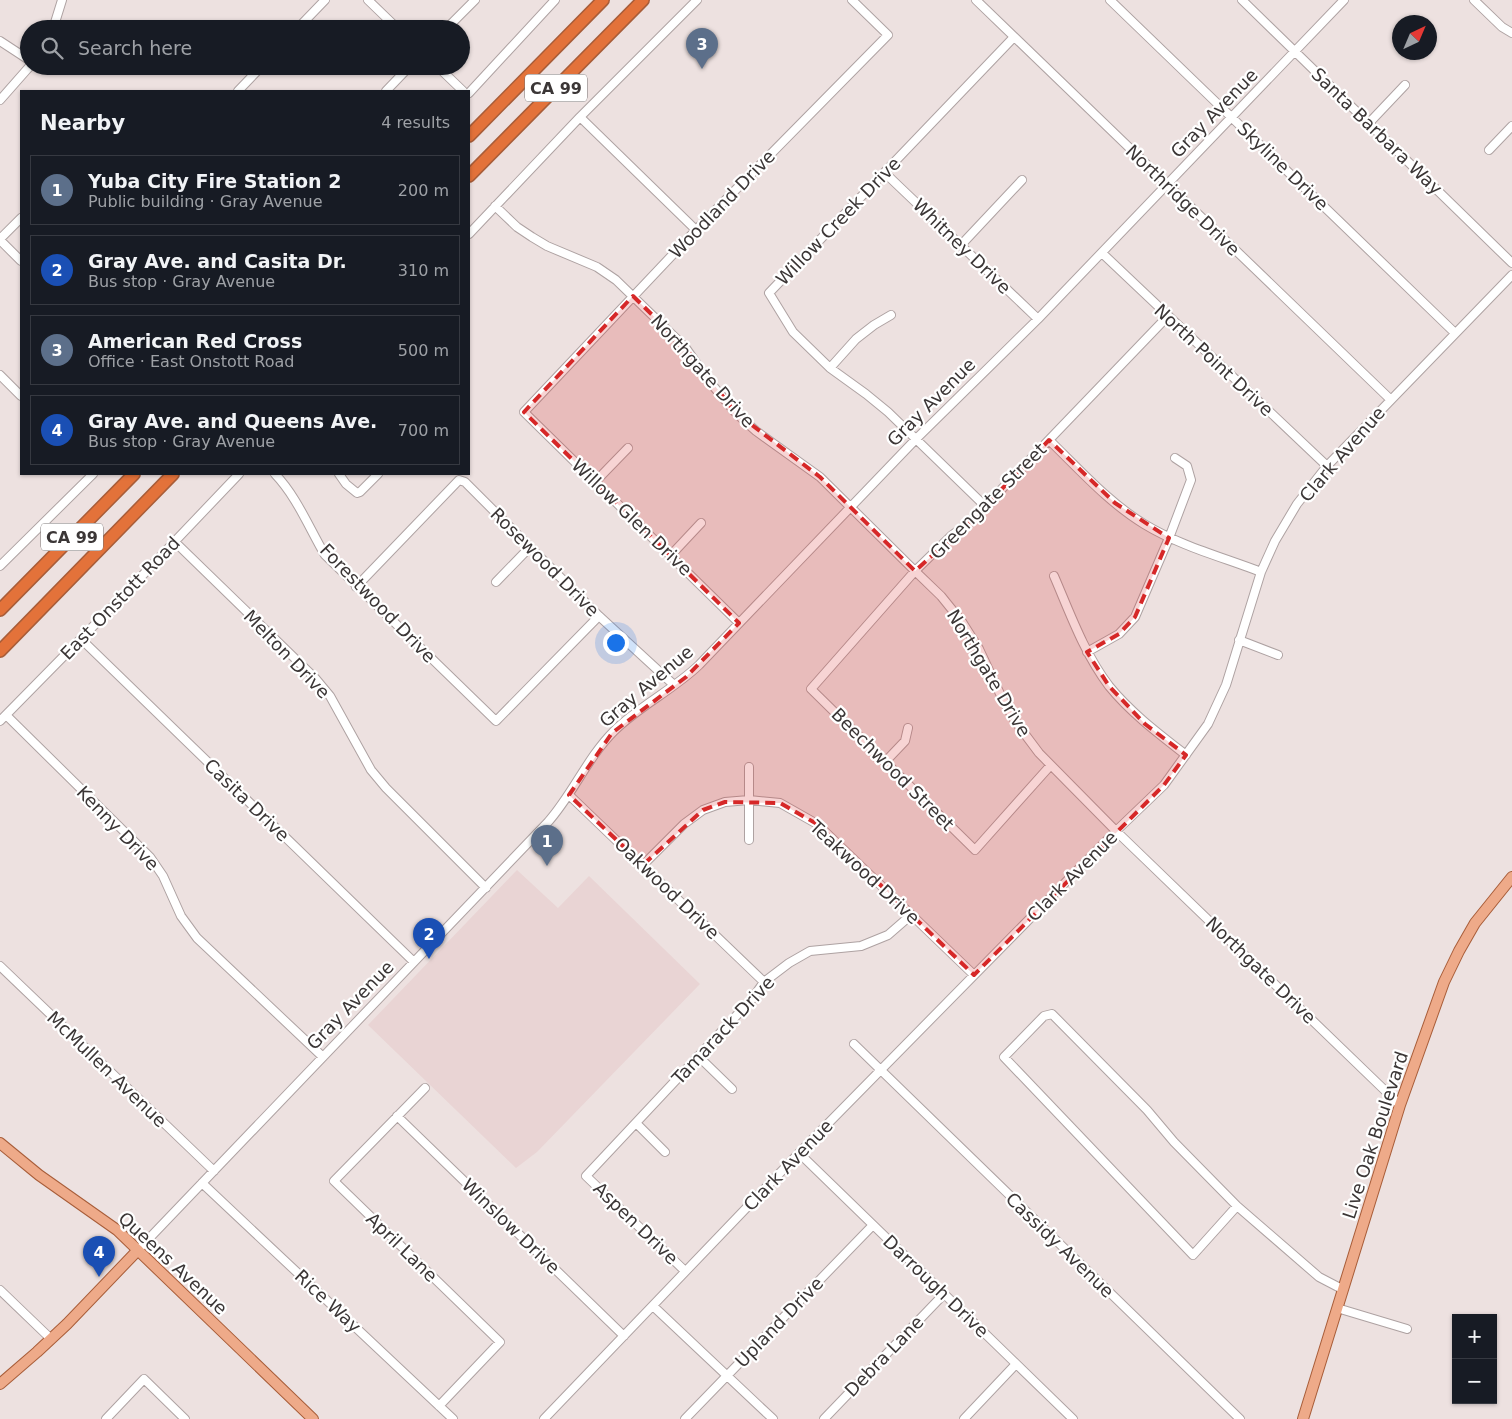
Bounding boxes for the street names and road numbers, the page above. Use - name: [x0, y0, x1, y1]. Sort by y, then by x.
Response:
- street label: Santa Barbara Way: [1307, 63, 1447, 199]
- street label: Gray Avenue: [1166, 64, 1262, 162]
- road number: CA 99: [525, 75, 587, 102]
- street label: Skyline Drive: [1233, 117, 1333, 215]
- street label: Northridge Drive: [1122, 140, 1244, 260]
- street label: Woodland Drive: [665, 145, 779, 263]
- street label: Willow Creek Drive: [771, 153, 905, 289]
- street label: Whitney Drive: [909, 194, 1015, 298]
- street label: North Point Drive: [1150, 300, 1278, 420]
- street label: Northgate Drive: [647, 310, 759, 432]
- street label: Gray Avenue: [883, 354, 979, 450]
- street label: Clark Avenue: [1295, 402, 1389, 506]
- street label: Greengate Street: [926, 439, 1050, 563]
- street label: Willow Glen Drive: [568, 454, 696, 580]
- street label: Rosewood Drive: [486, 503, 604, 621]
- road number: CA 99: [41, 524, 103, 550]
- street label: East Onstott Road: [56, 532, 184, 664]
- street label: Forestwood Drive: [316, 539, 440, 667]
- street label: Melton Drive: [240, 605, 334, 703]
- street label: Northgate Drive: [943, 606, 1035, 740]
- street label: Gray Avenue: [595, 641, 697, 731]
- street label: Beechwood Street: [827, 703, 959, 835]
- street label: Casita Drive: [200, 754, 294, 846]
- street label: Kenny Drive: [73, 781, 163, 875]
- street label: Teakwood Drive: [805, 815, 924, 928]
- street label: Clark Avenue: [1022, 826, 1122, 926]
- street label: Oakwood Drive: [610, 833, 724, 943]
- street label: Northgate Drive: [1202, 912, 1320, 1028]
- street label: Gray Avenue: [302, 956, 398, 1054]
- street label: Tamarack Drive: [667, 972, 778, 1089]
- street label: McMullen Avenue: [43, 1007, 171, 1131]
- street label: Live Oak Boulevard: [1338, 1049, 1412, 1221]
- street label: Clark Avenue: [739, 1115, 837, 1215]
- street label: Winslow Drive: [458, 1174, 564, 1278]
- street label: Aspen Drive: [589, 1177, 683, 1269]
- street label: Cassidy Avenue: [1002, 1188, 1118, 1302]
- street label: Queens Avenue: [114, 1207, 232, 1319]
- street label: April Lane: [362, 1208, 442, 1286]
- street label: Darrough Drive: [879, 1231, 993, 1341]
- street label: Rice Way: [291, 1265, 366, 1337]
- street label: Upland Drive: [731, 1273, 827, 1371]
- street label: Debra Lane: [840, 1311, 928, 1401]

